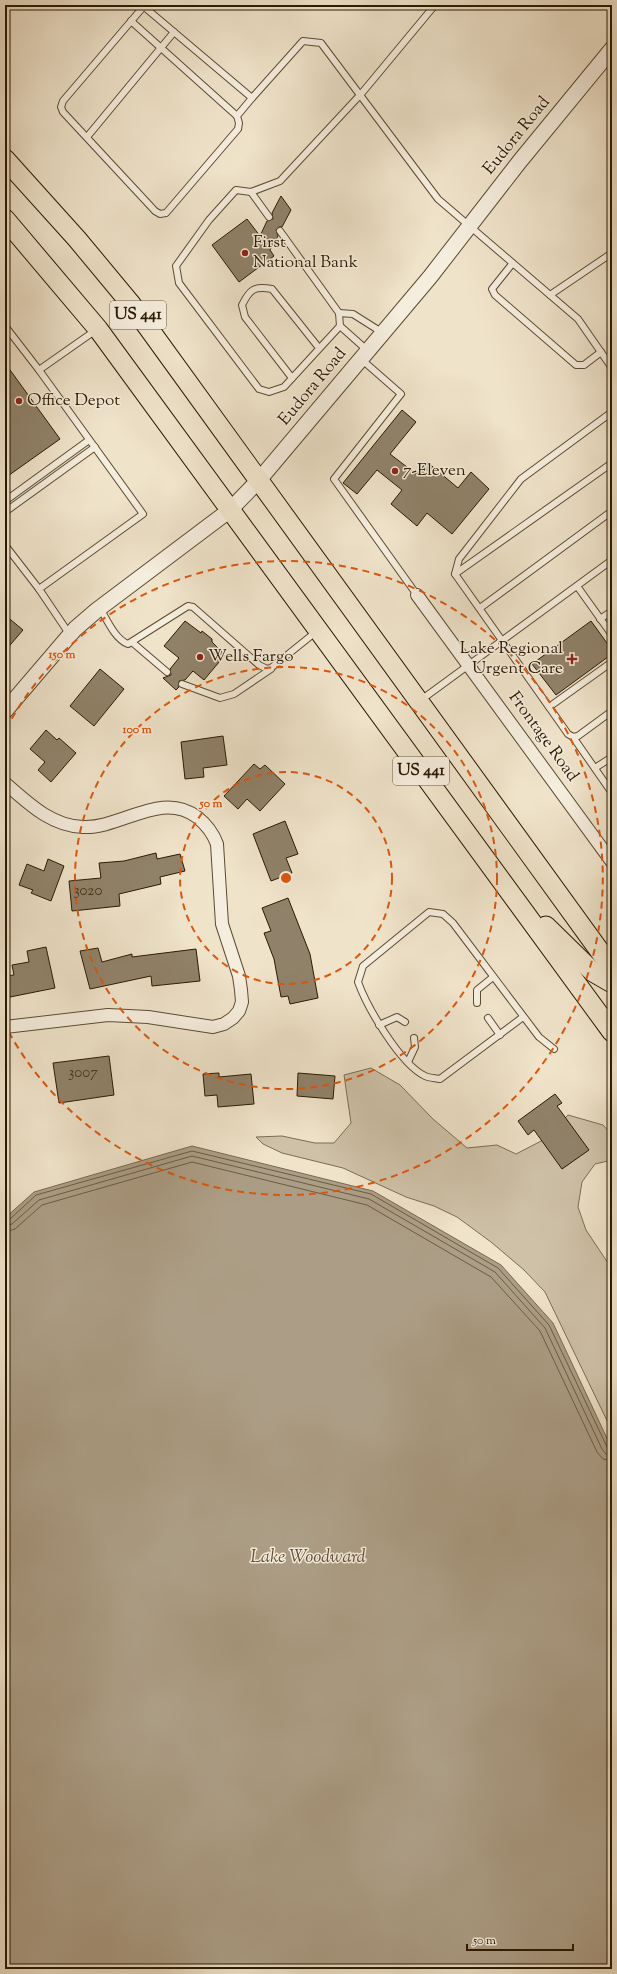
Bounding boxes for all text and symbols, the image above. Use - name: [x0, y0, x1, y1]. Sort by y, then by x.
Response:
- street label: Eudora Road: [478, 91, 556, 180]
- place label: First National Bank: [253, 231, 358, 275]
- marker: First National Bank: [240, 248, 250, 258]
- road number: US 441: [110, 301, 166, 329]
- street label: Eudora Road: [273, 343, 353, 431]
- place label: Office Depot: [27, 389, 120, 413]
- marker: Office Depot: [14, 396, 24, 406]
- place label: 7-Eleven: [403, 459, 466, 483]
- marker: 7-Eleven: [390, 466, 400, 476]
- place label: Lake Regional Urgent Care: [460, 637, 563, 681]
- place label: Wells Fargo: [208, 645, 294, 669]
- text: 150 m: [47, 646, 76, 664]
- marker: Wells Fargo: [195, 652, 205, 662]
- marker: Lake Regional Urgent Care: [566, 653, 578, 665]
- street label: Frontage Road: [502, 687, 584, 787]
- text: 100 m: [121, 721, 152, 739]
- road number: US 441: [393, 757, 449, 785]
- text: 50 m: [199, 795, 223, 813]
- centre of rings: [279, 871, 293, 885]
- house number: 3020: [74, 881, 102, 902]
- house number: 3007: [68, 1063, 98, 1084]
- water label: Lake Woodward: [250, 1545, 366, 1571]
- scale bar: [467, 1926, 573, 1952]
- text: 50 m: [472, 1932, 496, 1950]

